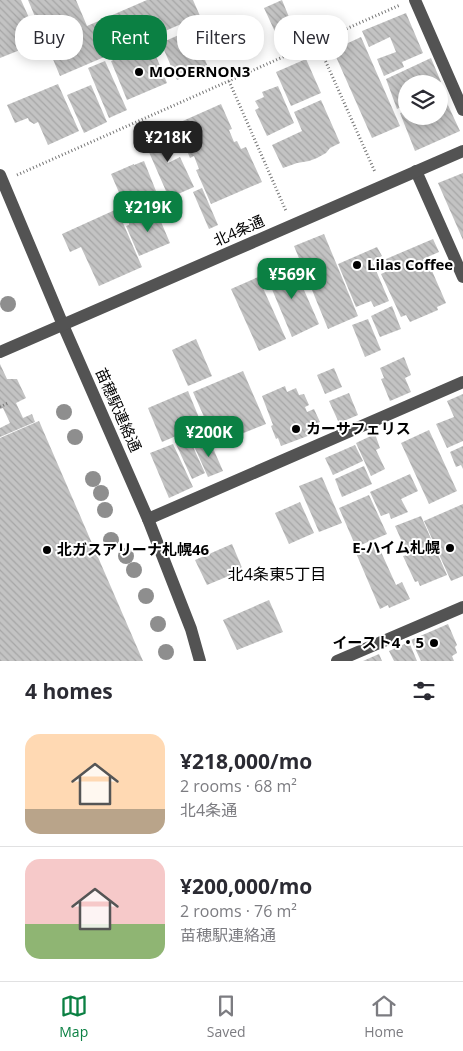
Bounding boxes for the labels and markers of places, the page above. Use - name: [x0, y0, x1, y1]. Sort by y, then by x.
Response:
- place label: MOOERNON3: [149, 61, 250, 81]
- marker: MOOERNON3: [133, 66, 145, 78]
- pin: ¥218K: [133, 120, 203, 163]
- pin: ¥219K: [113, 190, 183, 233]
- place label: Lilas Coffee: [367, 254, 453, 274]
- pin: ¥569K: [257, 258, 327, 300]
- marker: Lilas Coffee: [351, 259, 363, 271]
- pin: ¥200K: [174, 416, 244, 458]
- place label: カーサフェリス: [306, 418, 411, 438]
- marker: カーサフェリス: [290, 423, 302, 435]
- place label: E-ハイム札幌: [352, 537, 440, 557]
- place label: 北ガスアリーナ札幌46: [57, 539, 210, 559]
- marker: E-ハイム札幌: [444, 542, 456, 554]
- marker: 北ガスアリーナ札幌46: [41, 544, 53, 556]
- place label: イースト4・5: [333, 632, 424, 652]
- marker: イースト4・5: [428, 637, 440, 649]

